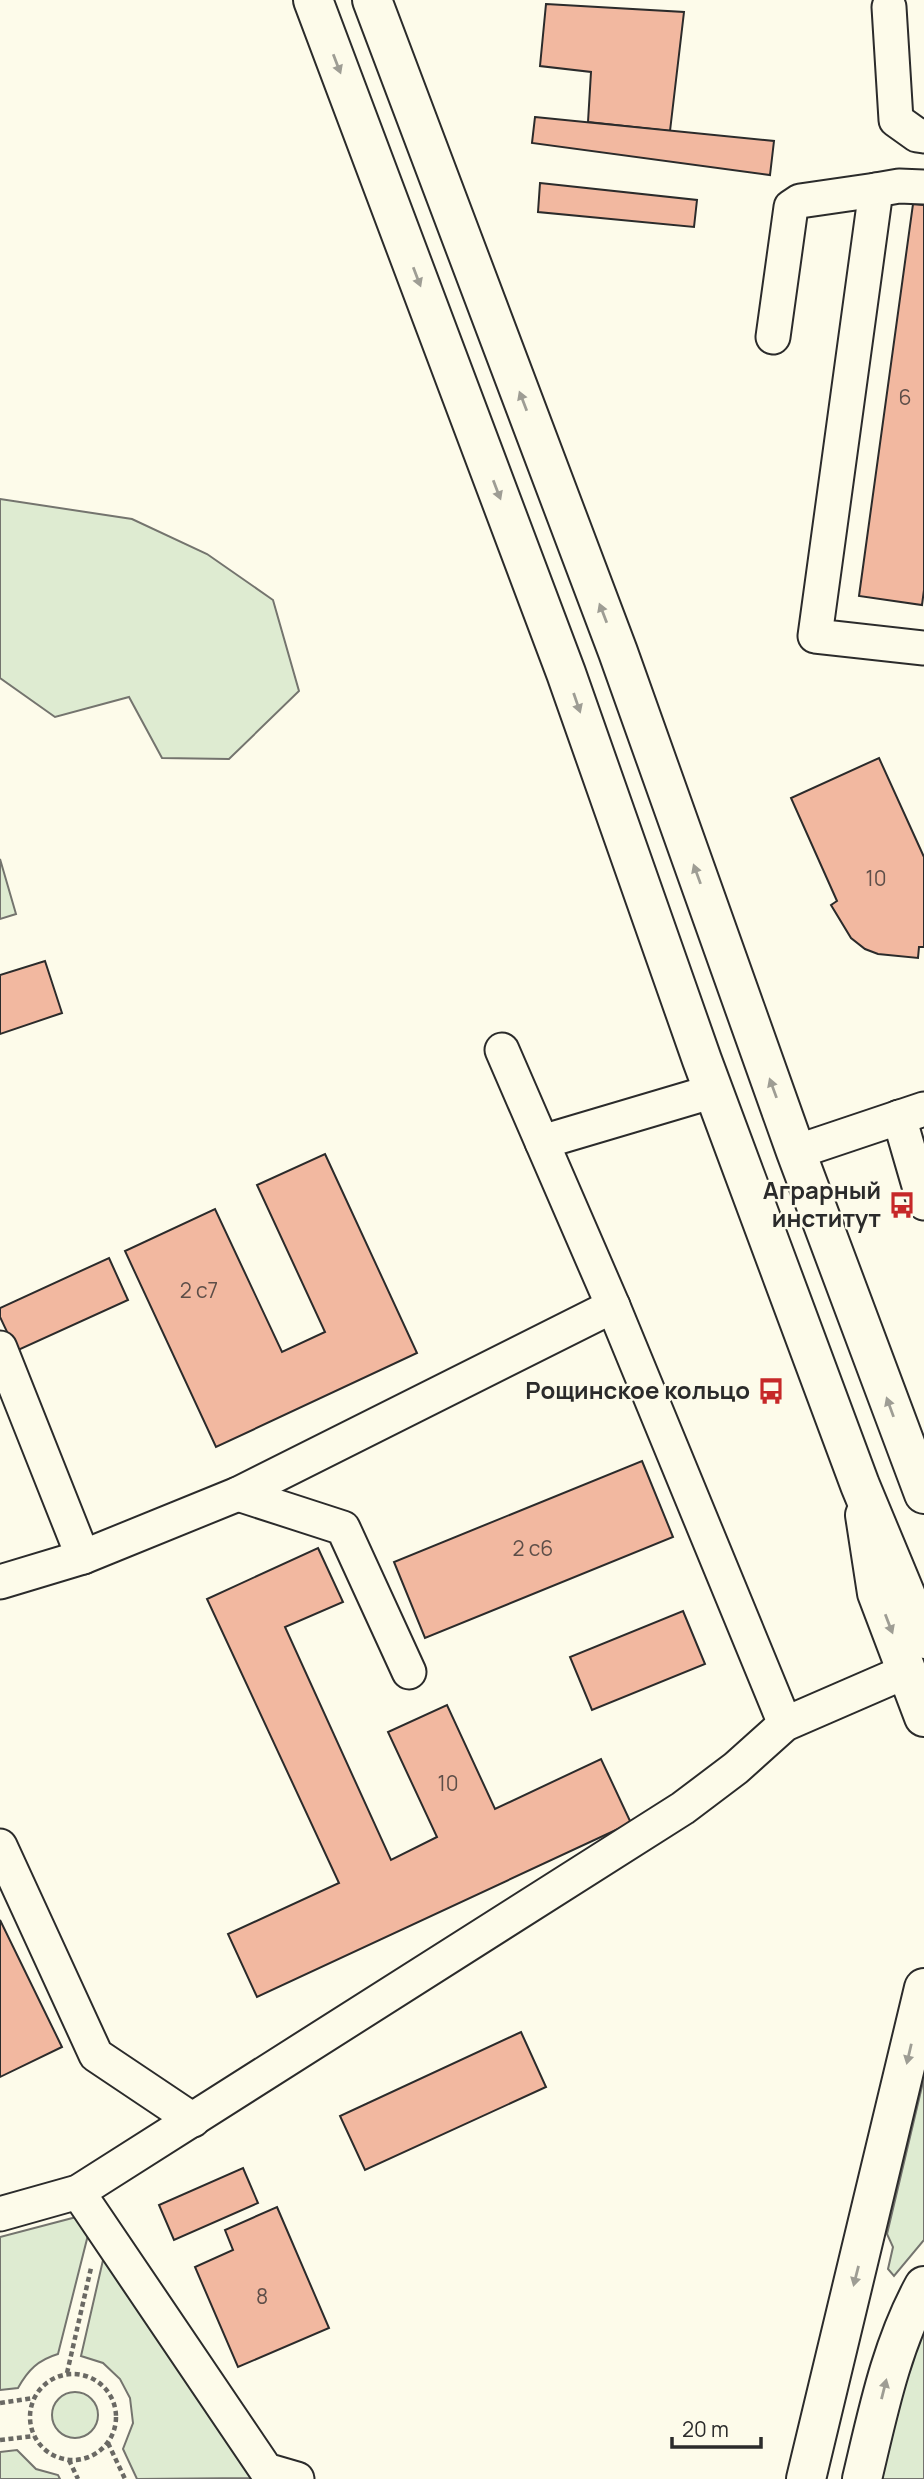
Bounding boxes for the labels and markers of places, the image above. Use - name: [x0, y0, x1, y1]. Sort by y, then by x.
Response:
- place label: Аграрный институт: [763, 1173, 881, 1234]
- bus stop icon: Аграрный институт: [887, 1190, 917, 1220]
- place label: Рощинское кольцо: [525, 1373, 750, 1406]
- bus stop icon: Рощинское кольцо: [756, 1376, 786, 1406]

